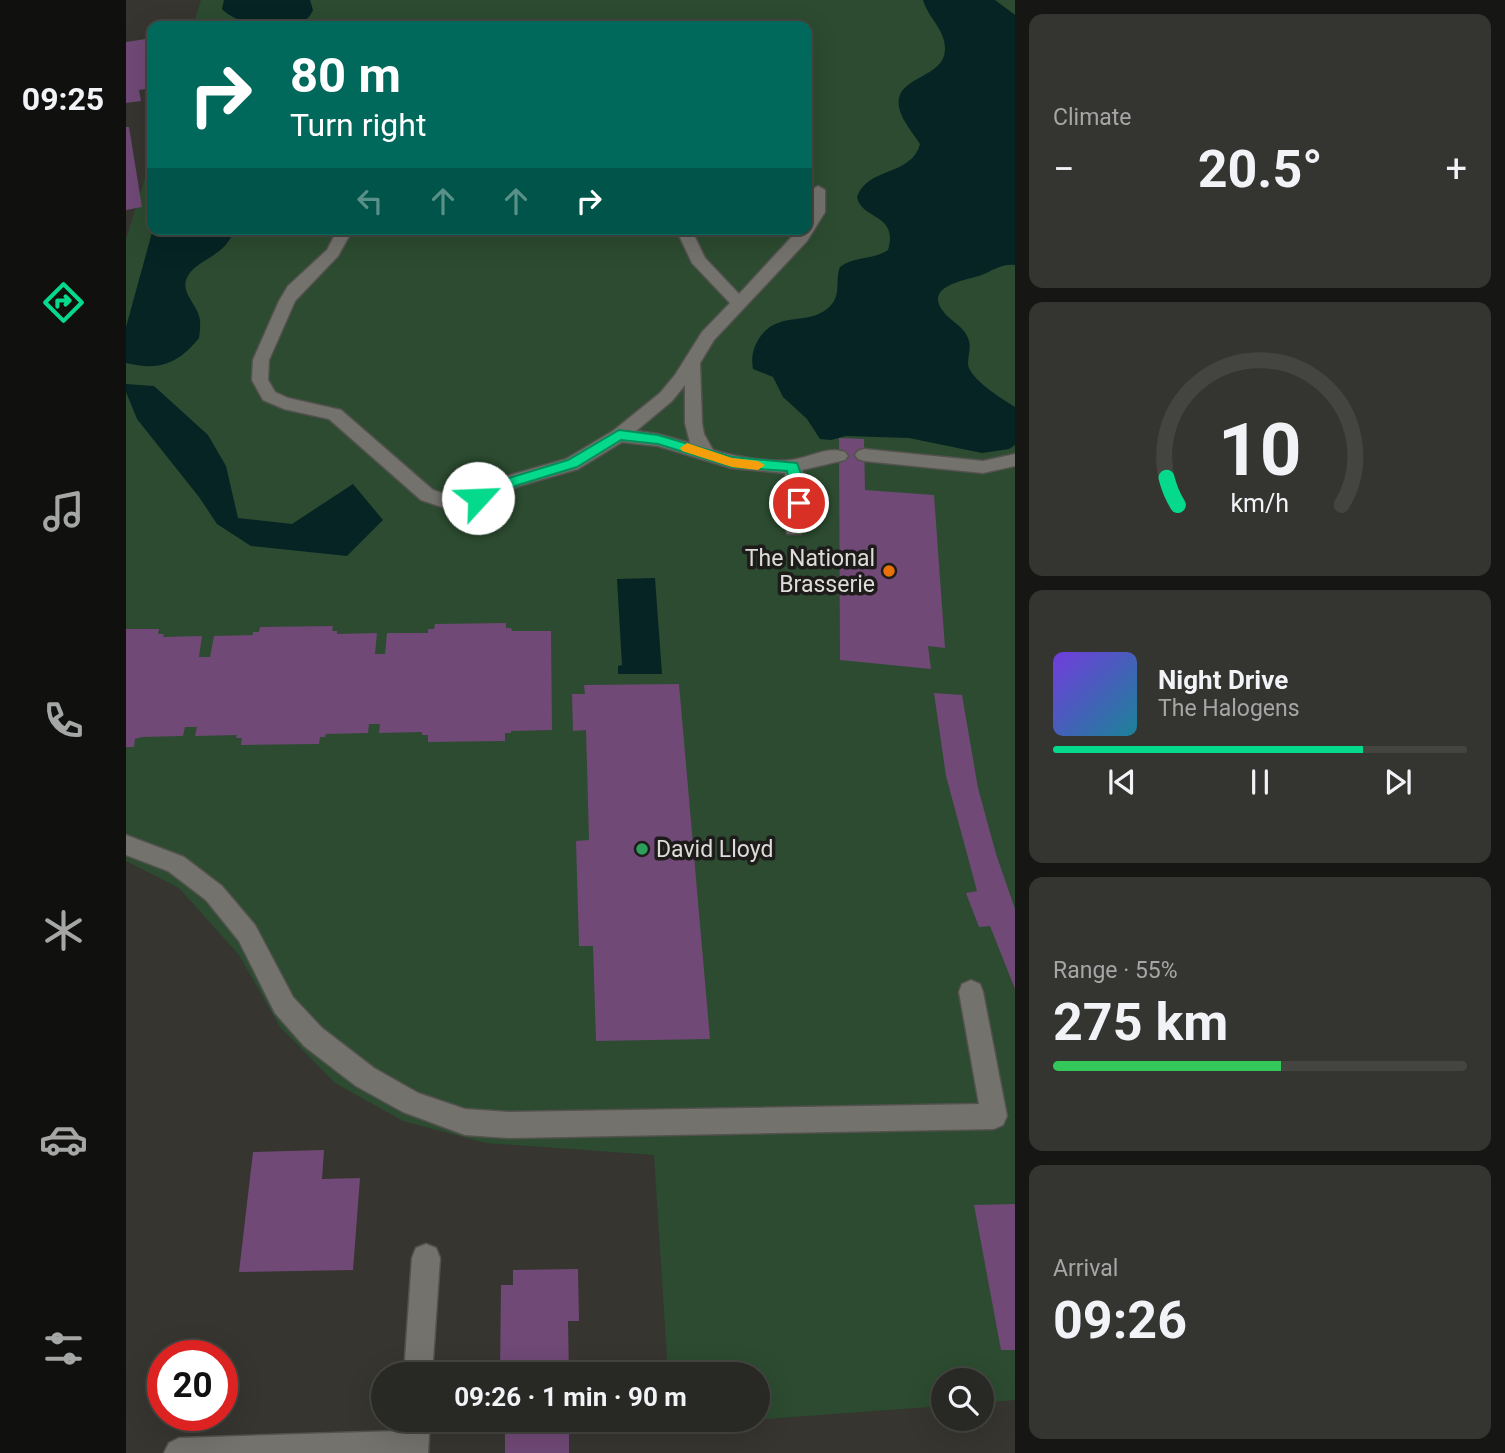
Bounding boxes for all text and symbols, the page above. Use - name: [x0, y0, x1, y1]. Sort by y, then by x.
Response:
- text: 80 m: [290, 47, 401, 104]
- icon: right: [175, 49, 266, 140]
- text: 09:25: [22, 80, 104, 118]
- text: Climate: [1053, 104, 1132, 131]
- text: Turn right: [290, 106, 426, 144]
- text: 20.5°: [1198, 139, 1323, 200]
- text: −: [1053, 147, 1075, 191]
- text: +: [1445, 147, 1467, 191]
- icon: left: [351, 182, 389, 220]
- icon: ahead: [424, 182, 462, 220]
- icon: ahead: [497, 182, 535, 220]
- icon: right: [570, 182, 608, 220]
- icon: directions: [39, 278, 88, 327]
- text: 10: [1218, 407, 1302, 493]
- position arrow: [441, 461, 515, 535]
- pin: [769, 473, 829, 533]
- icon: arrive: [780, 484, 818, 522]
- icon: music: [39, 487, 88, 536]
- text: km/h: [1231, 488, 1289, 517]
- place label: The National Brasserie: [745, 545, 875, 598]
- marker: The National Brasserie: [881, 563, 897, 579]
- text: Night Drive: [1158, 665, 1288, 695]
- text: The Halogens: [1158, 695, 1300, 722]
- icon: phone: [39, 696, 88, 745]
- icon: previous: [1103, 763, 1141, 801]
- icon: pause: [1241, 763, 1279, 801]
- icon: next: [1379, 763, 1417, 801]
- place label: David Lloyd: [656, 836, 773, 863]
- marker: David Lloyd: [634, 841, 650, 857]
- icon: climate: [39, 906, 88, 955]
- text: Range · 55%: [1053, 957, 1178, 984]
- text: 275 km: [1053, 992, 1228, 1053]
- icon: car: [39, 1115, 88, 1164]
- text: Arrival: [1053, 1255, 1118, 1282]
- text: 09:26: [1053, 1290, 1187, 1351]
- icon: filters: [39, 1324, 88, 1373]
- speed limit sign: 20: [147, 1340, 238, 1431]
- map controls: [931, 1368, 994, 1431]
- button: search: [931, 1368, 994, 1431]
- text: 09:26 · 1 min · 90 m: [454, 1382, 687, 1412]

